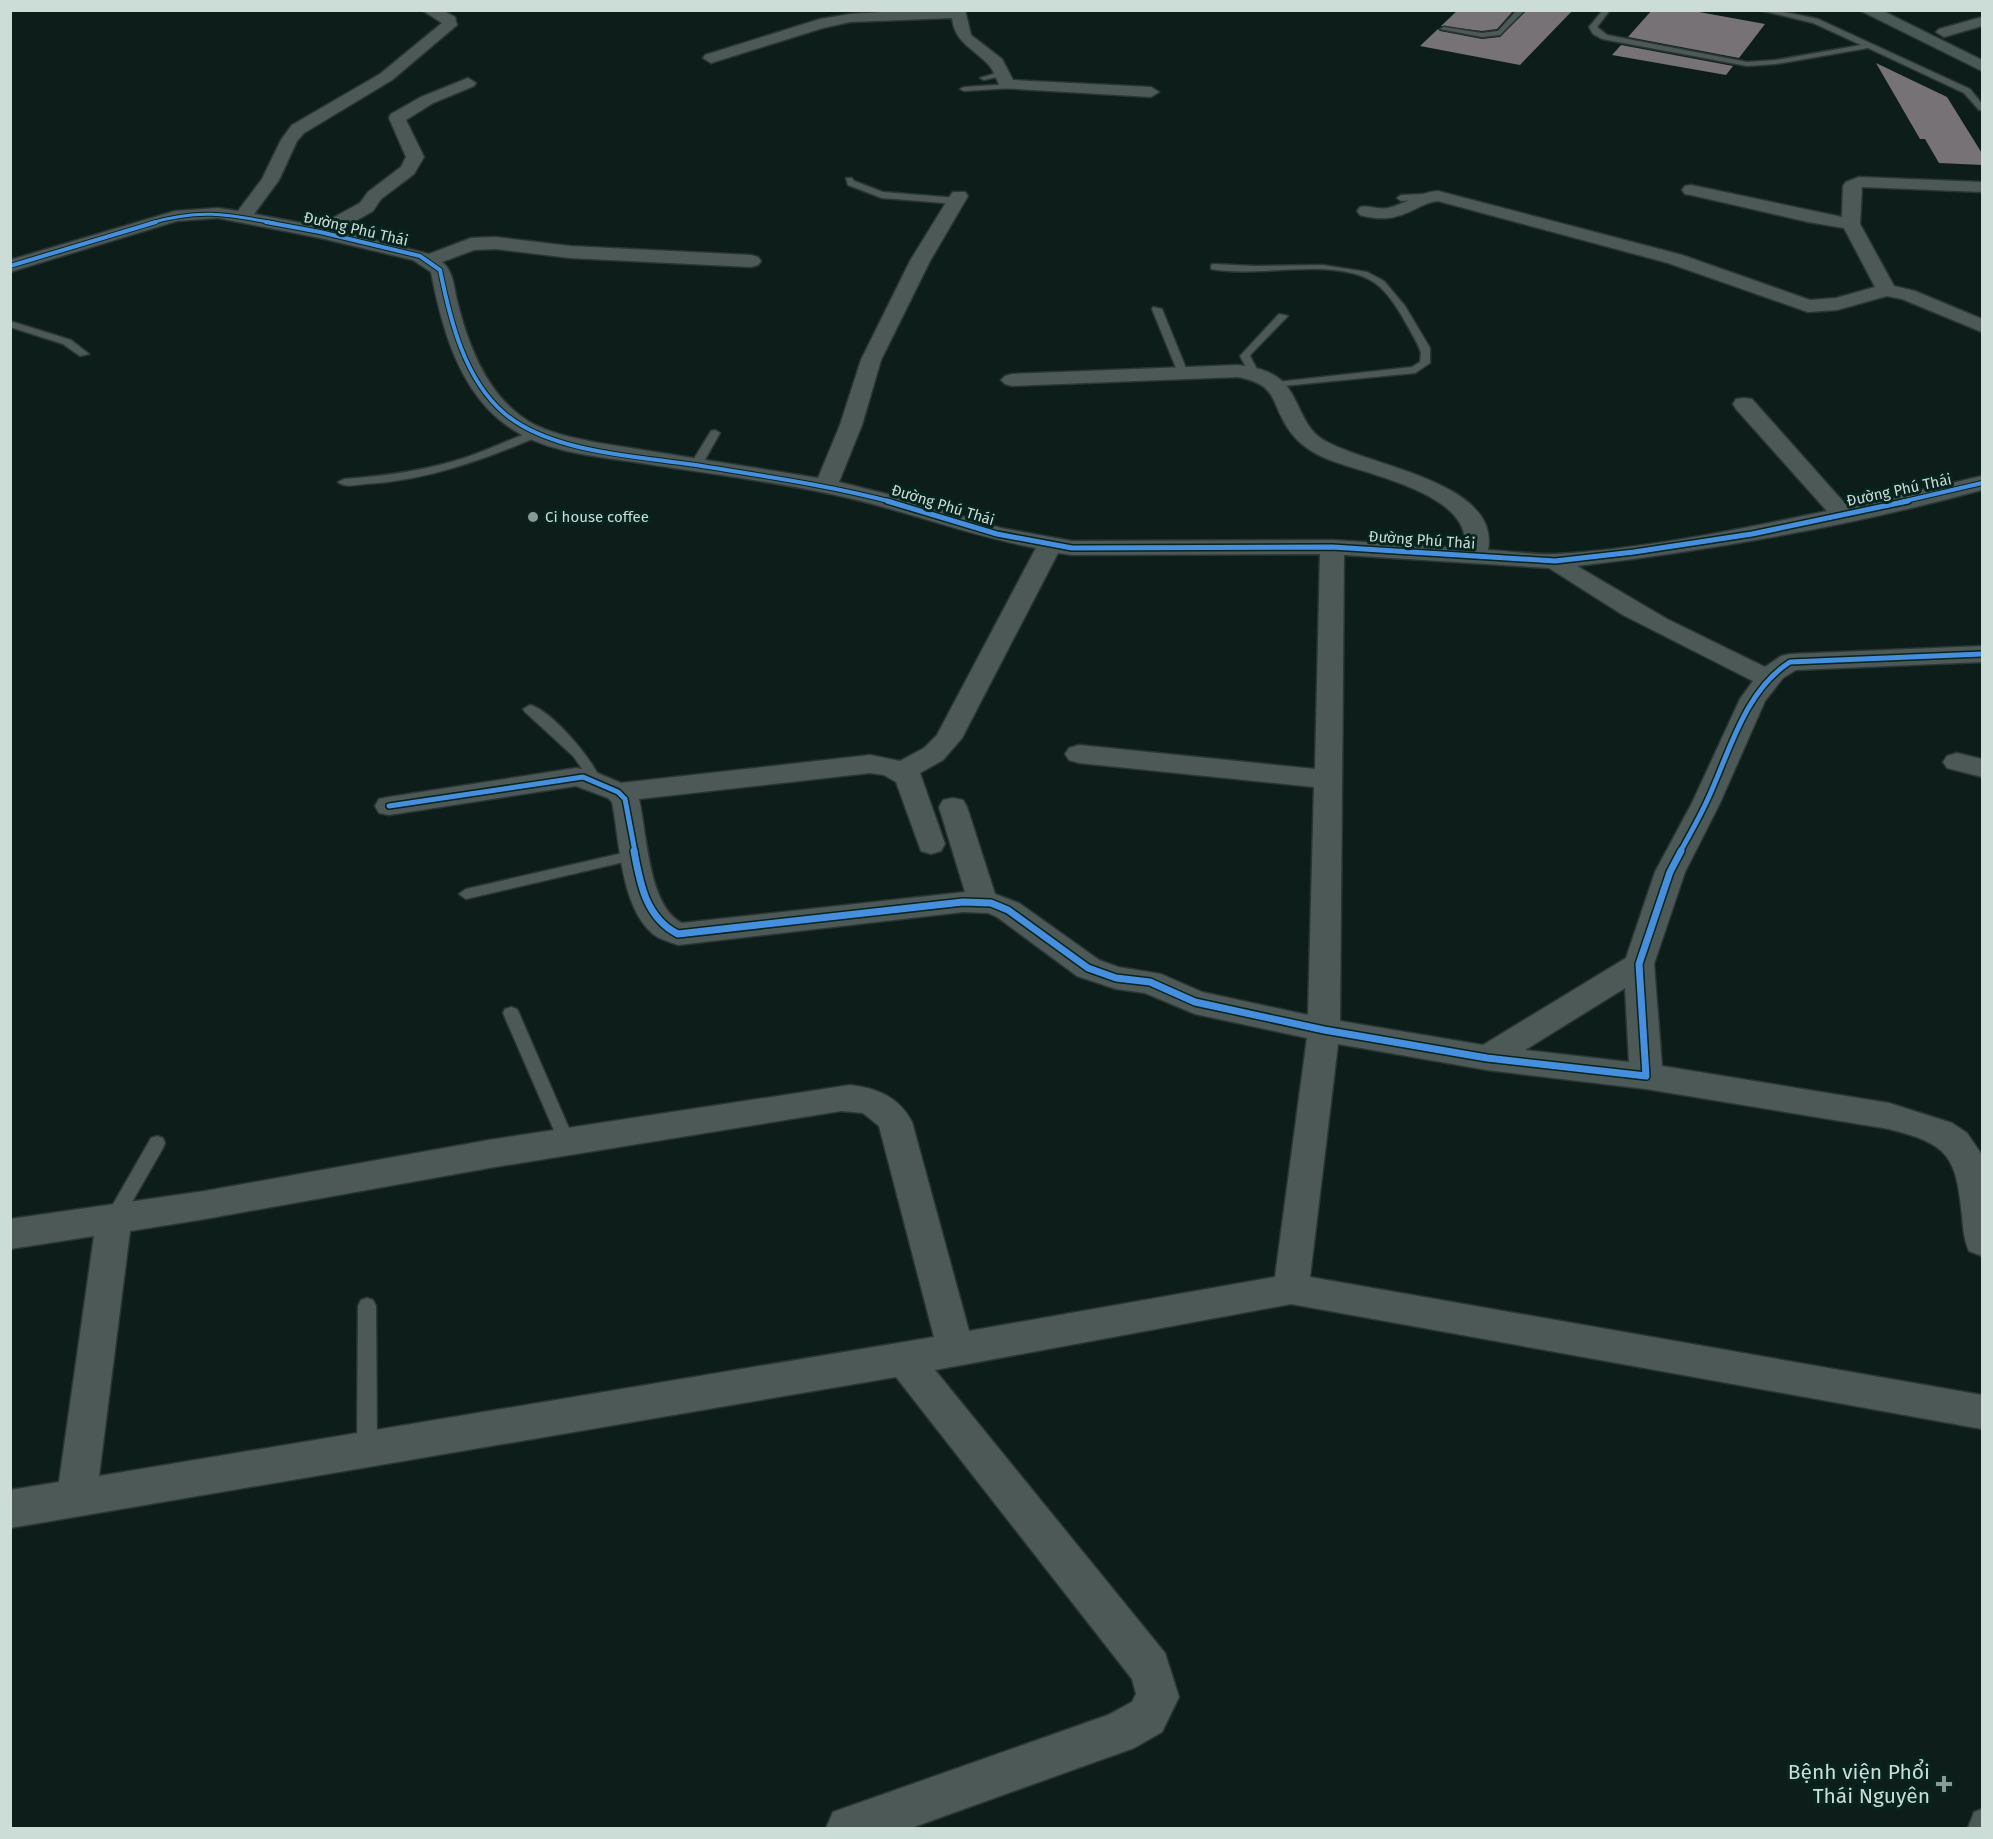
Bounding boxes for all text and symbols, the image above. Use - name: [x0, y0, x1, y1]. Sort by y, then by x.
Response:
- street label: Đường Phú Thái: [302, 208, 410, 250]
- street label: Đường Phú Thái: [1845, 470, 1953, 510]
- street label: Đường Phú Thái: [889, 481, 997, 529]
- place label: Ci house coffee: [545, 508, 649, 526]
- marker: Ci house coffee: [526, 510, 540, 524]
- street label: Đường Phú Thái: [1368, 527, 1476, 553]
- place label: Bệnh viện Phổi Thái Nguyên: [1788, 1758, 1930, 1809]
- marker: Bệnh viện Phổi Thái Nguyên: [1935, 1775, 1953, 1793]

